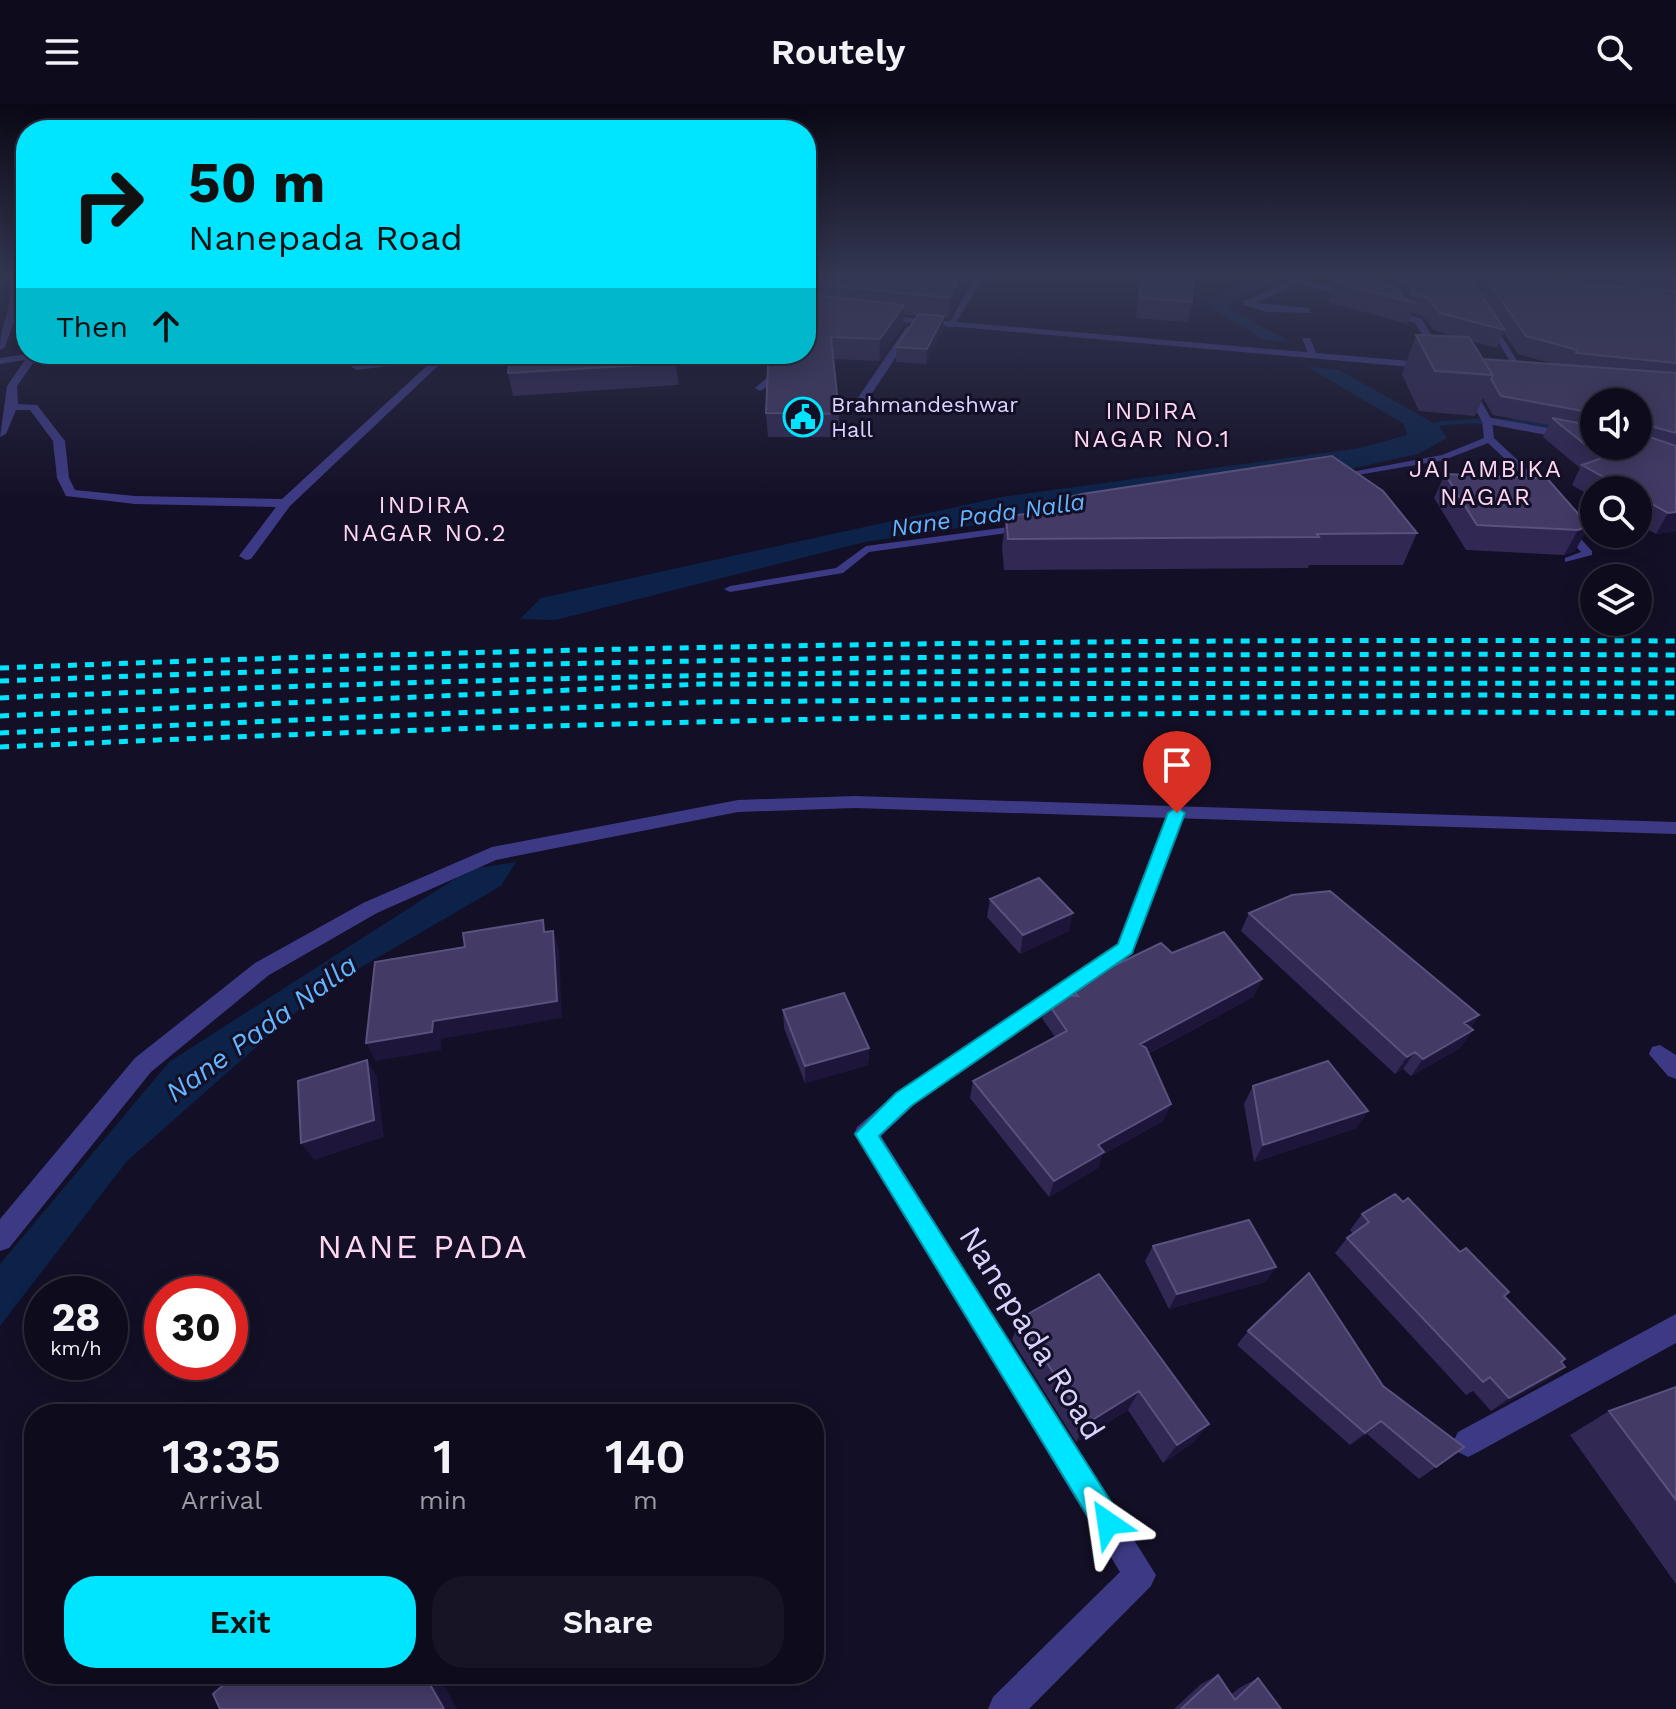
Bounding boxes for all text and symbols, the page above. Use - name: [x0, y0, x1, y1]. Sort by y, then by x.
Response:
- icon: menu: [40, 30, 84, 74]
- icon: search: [1592, 30, 1636, 74]
- text: Routely: [771, 31, 905, 73]
- text: 50 m: [188, 150, 325, 216]
- icon: right: [56, 152, 160, 256]
- text: Nanepada Road: [188, 217, 463, 259]
- icon: ahead: [144, 304, 188, 348]
- text: Then: [56, 309, 128, 344]
- map controls: [1580, 388, 1652, 636]
- button: sound: [1580, 388, 1652, 460]
- place label: Brahmandeshwar Hall: [831, 392, 1018, 442]
- public building icon: Brahmandeshwar Hall: [782, 396, 824, 438]
- district label: INDIRA NAGAR NO.1: [1073, 397, 1231, 453]
- district label: JAI AMBIKA NAGAR: [1409, 455, 1563, 511]
- button: search: [1580, 476, 1652, 548]
- water label: Nane Pada Nalla: [889, 487, 1087, 542]
- district label: INDIRA NAGAR NO.2: [342, 491, 508, 547]
- button: layers: [1580, 564, 1652, 636]
- pin: [1143, 731, 1211, 813]
- icon: arrive: [1155, 743, 1199, 787]
- water label: Nane Pada Nalla: [159, 948, 363, 1109]
- street label: Nanepada Road: [951, 1219, 1113, 1447]
- district label: NANE PADA: [317, 1226, 529, 1266]
- speed limit sign: 30: [144, 1276, 248, 1380]
- text: 28: [52, 1294, 100, 1341]
- text: km/h: [50, 1336, 102, 1360]
- text: 13:35: [162, 1428, 281, 1485]
- text: 1: [433, 1428, 453, 1485]
- text: 140: [605, 1428, 686, 1485]
- position arrow: [1066, 1481, 1150, 1565]
- text: Arrival: [181, 1485, 262, 1515]
- text: min: [419, 1485, 467, 1515]
- text: m: [633, 1485, 658, 1515]
- button: Exit: [64, 1576, 416, 1668]
- button: Share: [432, 1576, 784, 1668]

